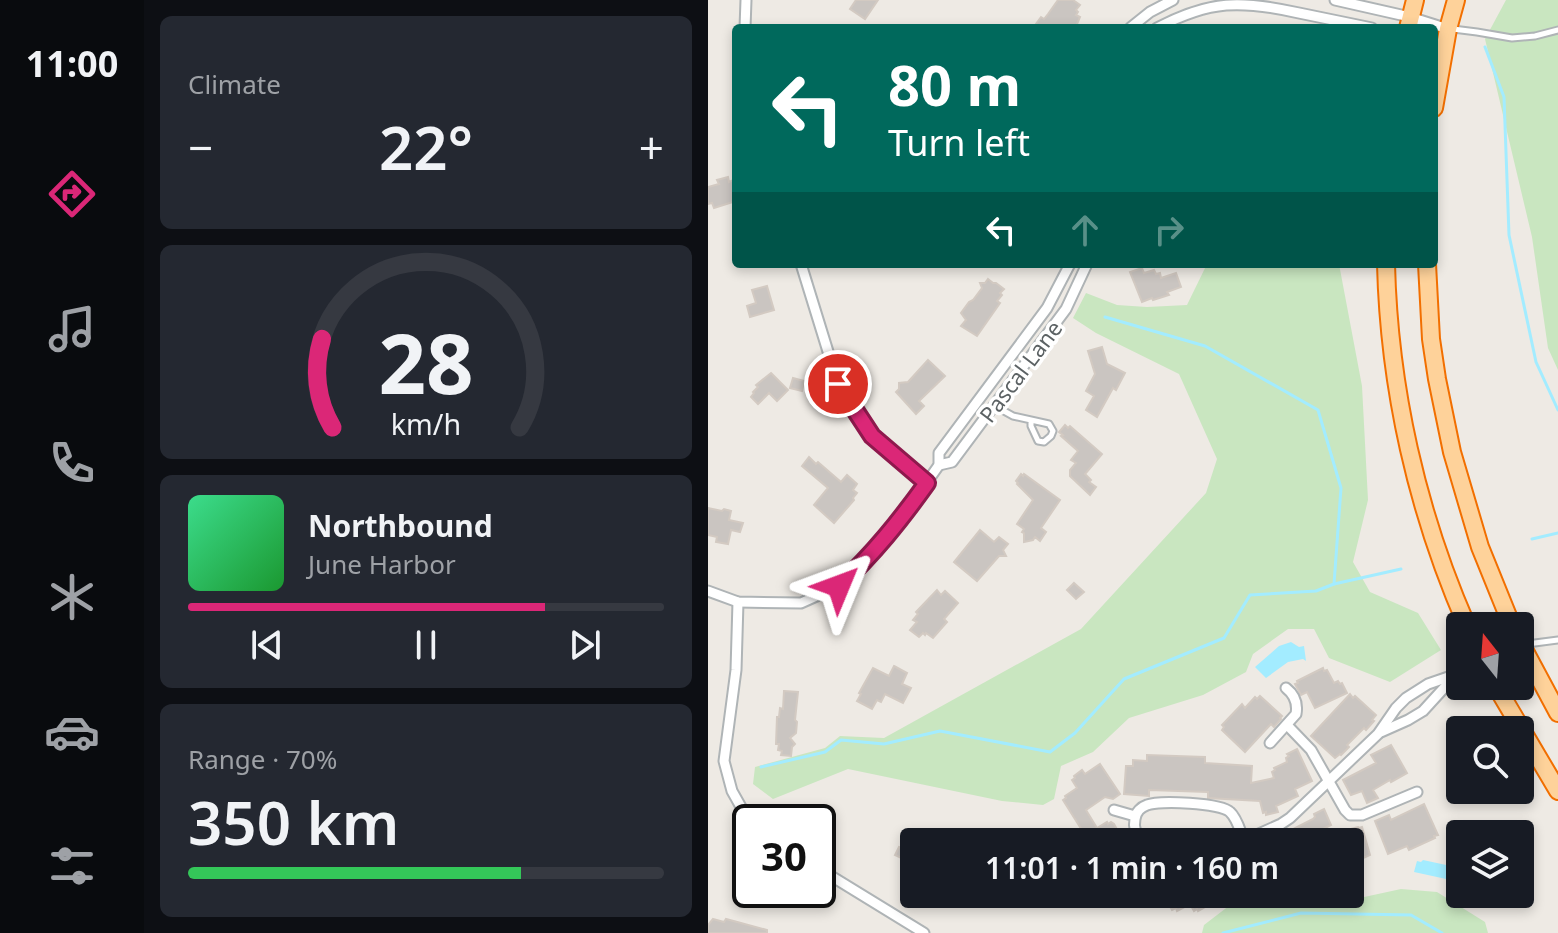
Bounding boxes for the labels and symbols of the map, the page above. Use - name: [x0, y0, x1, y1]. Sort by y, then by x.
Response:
- street label: Pascal Lane: [972, 314, 1068, 428]
- pin: [804, 350, 872, 418]
- position arrow: [797, 544, 881, 628]
- north arrow: [1446, 612, 1534, 700]
- speed limit sign: 30: [732, 804, 836, 908]

